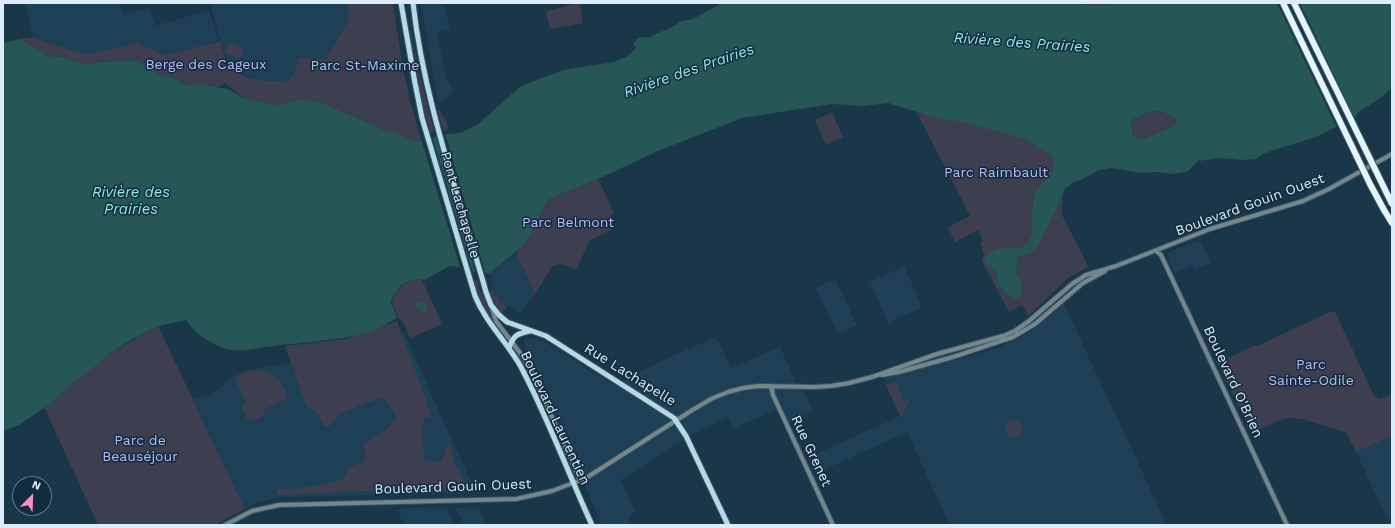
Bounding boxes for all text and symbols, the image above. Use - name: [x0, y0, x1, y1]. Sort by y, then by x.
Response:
- water label: Rivière des Prairies: [953, 29, 1091, 57]
- water label: Rivière des Prairies: [621, 40, 757, 102]
- park label: Berge des Cageux: [145, 57, 267, 73]
- park label: Parc St-Maxime: [311, 58, 419, 74]
- street label: Pont Lachapelle: [437, 150, 483, 260]
- park label: Parc Raimbault: [944, 165, 1048, 181]
- street label: Boulevard Gouin Ouest: [1173, 170, 1327, 240]
- water label: Rivière des Prairies: [92, 184, 170, 219]
- park label: Parc Belmont: [522, 215, 614, 231]
- street label: Boulevard O'Brien: [1200, 323, 1266, 441]
- street label: Rue Lachapelle: [581, 340, 679, 410]
- street label: Boulevard Laurentien: [517, 348, 593, 488]
- park label: Parc Sainte-Odile: [1268, 357, 1354, 390]
- street label: Rue Grenet: [787, 413, 835, 489]
- park label: Parc de Beauséjour: [102, 433, 178, 466]
- north arrow: [12, 476, 52, 516]
- street label: Boulevard Gouin Ouest: [374, 476, 532, 498]
- text: N: [30, 478, 43, 493]

